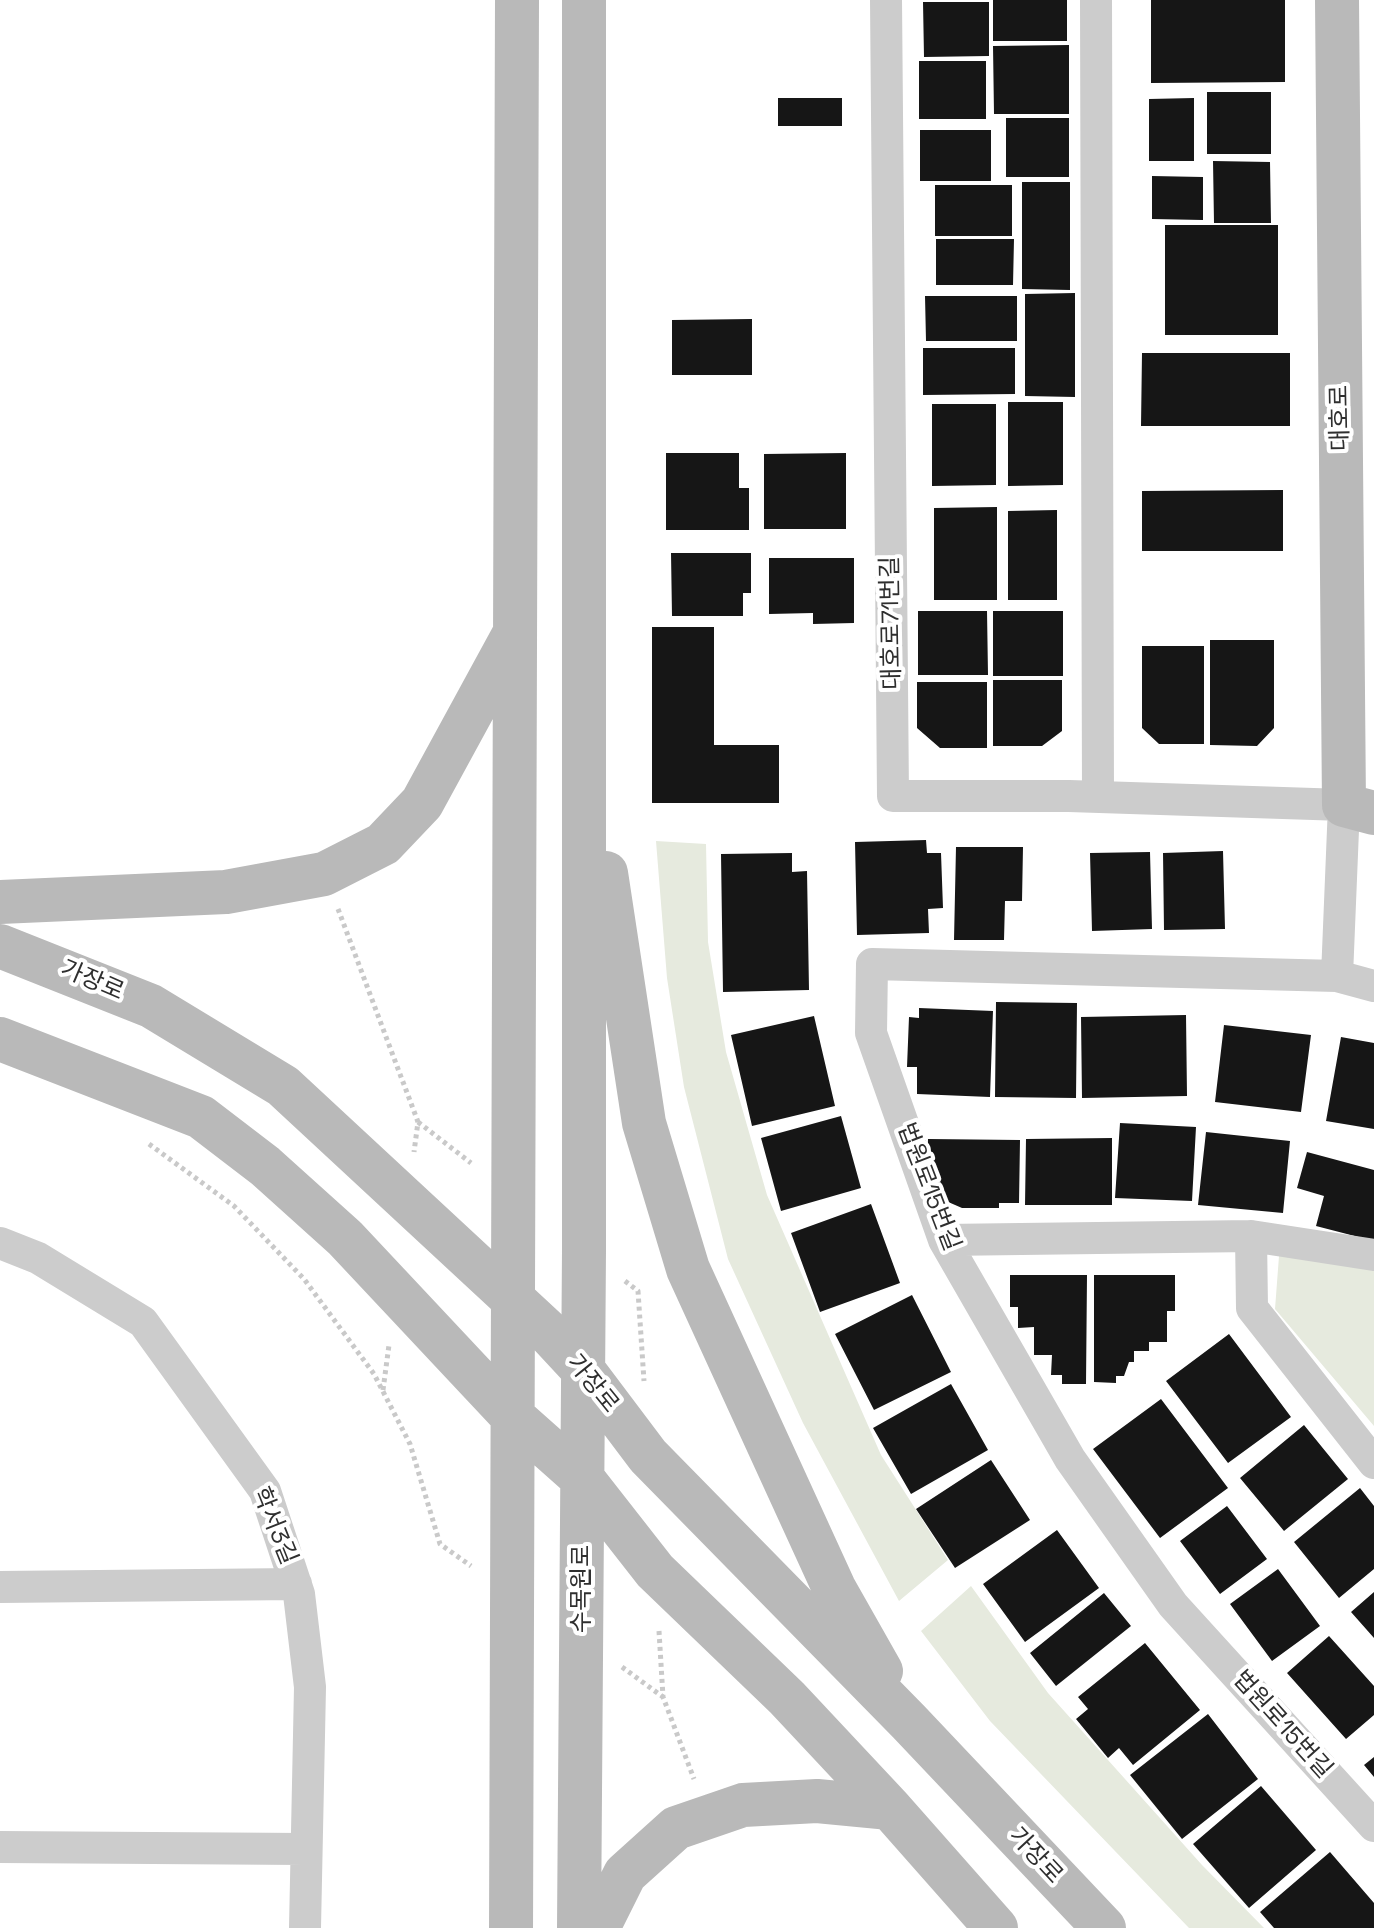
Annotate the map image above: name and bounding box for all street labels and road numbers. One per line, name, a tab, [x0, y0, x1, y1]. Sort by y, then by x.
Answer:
street label: 대호로	[1326, 385, 1356, 451]
street label: 대호로71번길	[876, 556, 908, 690]
street label: 가장로	[56, 955, 128, 1007]
street label: 법원로15번길	[890, 1119, 966, 1255]
street label: 가장로	[560, 1349, 624, 1419]
street label: 학서3길	[246, 1483, 302, 1569]
street label: 수목원로	[568, 1545, 596, 1633]
street label: 법원로15번길	[1226, 1665, 1338, 1785]
street label: 가장로	[1002, 1822, 1068, 1890]

